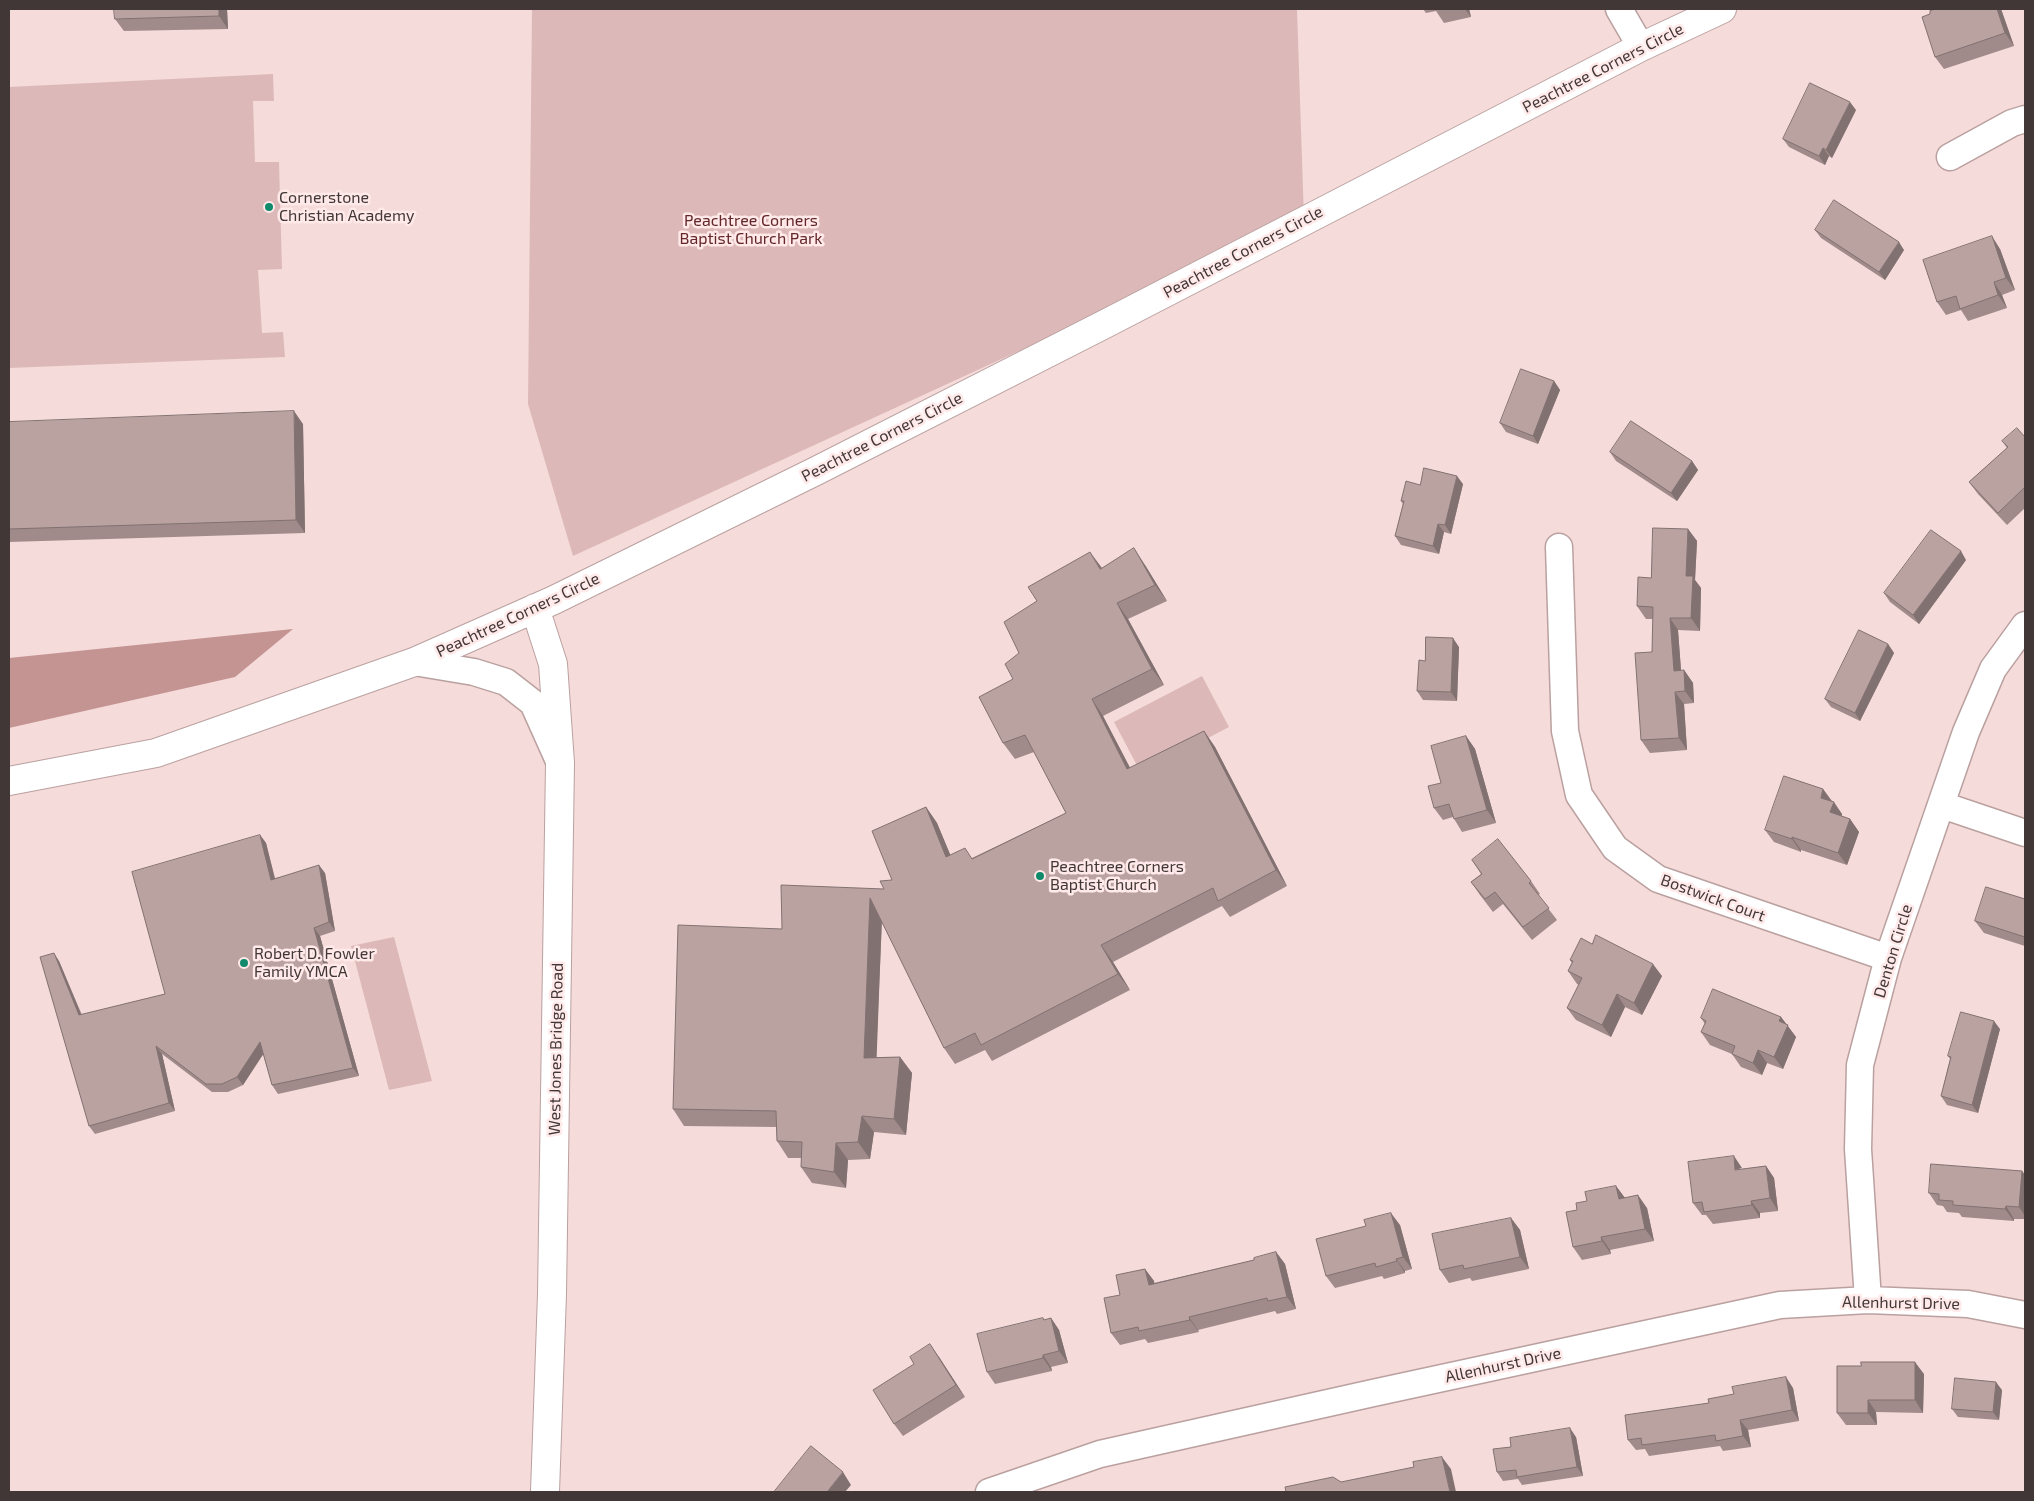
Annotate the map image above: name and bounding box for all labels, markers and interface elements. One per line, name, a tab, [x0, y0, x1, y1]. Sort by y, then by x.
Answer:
street label: Peachtree Corners Circle	[1519, 19, 1687, 117]
place label: Cornerstone Christian Academy	[279, 188, 414, 226]
marker: Cornerstone Christian Academy	[263, 201, 275, 213]
street label: Peachtree Corners Circle	[1160, 202, 1326, 302]
park label: Peachtree Corners Baptist Church Park	[680, 211, 822, 249]
street label: Peachtree Corners Circle	[798, 388, 966, 486]
street label: Peachtree Corners Circle	[433, 569, 603, 661]
place label: Peachtree Corners Baptist Church	[1050, 857, 1184, 895]
marker: Peachtree Corners Baptist Church	[1034, 870, 1046, 882]
street label: Bostwick Court	[1658, 870, 1768, 926]
street label: Denton Circle	[1870, 902, 1916, 1000]
place label: Robert D. Fowler Family YMCA	[254, 944, 375, 982]
marker: Robert D. Fowler Family YMCA	[238, 957, 250, 969]
street label: West Jones Bridge Road	[545, 962, 567, 1136]
street label: Allenhurst Drive	[1842, 1292, 1960, 1314]
street label: Allenhurst Drive	[1443, 1343, 1563, 1387]

